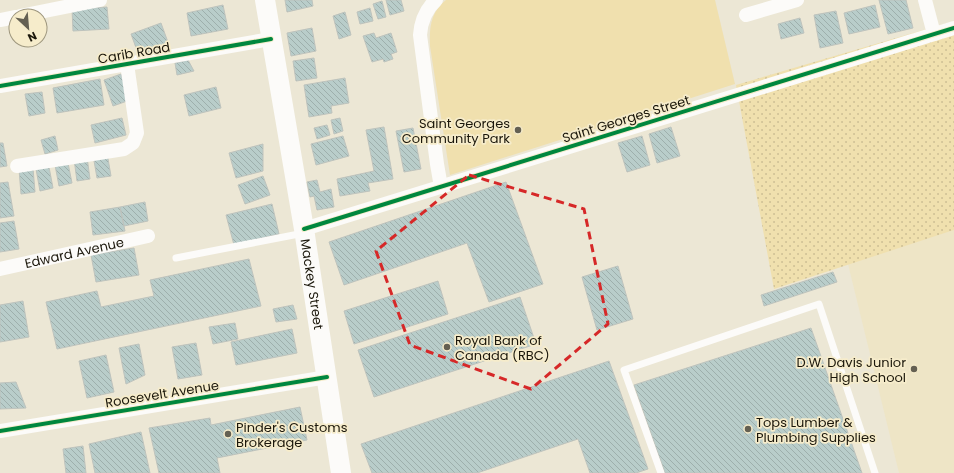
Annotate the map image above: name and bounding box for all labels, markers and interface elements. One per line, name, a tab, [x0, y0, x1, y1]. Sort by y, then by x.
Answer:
north arrow	[8, 8, 48, 48]
text: N	[25, 28, 40, 46]
street label: Carib Road	[96, 37, 172, 69]
street label: Saint Georges Street	[560, 90, 692, 147]
place label: Saint Georges Community Park	[402, 114, 510, 148]
marker: Saint Georges Community Park	[513, 125, 523, 135]
street label: Edward Avenue	[23, 232, 125, 273]
street label: Mackey Street	[296, 237, 329, 331]
place label: Royal Bank of Canada (RBC)	[455, 331, 550, 365]
marker: Royal Bank of Canada (RBC)	[442, 342, 452, 352]
place label: D.W. Davis Junior High School	[797, 353, 906, 387]
marker: D.W. Davis Junior High School	[909, 364, 919, 374]
street label: Roosevelt Avenue	[104, 376, 220, 412]
place label: Tops Lumber & Plumbing Supplies	[756, 413, 876, 447]
place label: Pinder's Customs Brokerage	[236, 418, 348, 452]
marker: Tops Lumber & Plumbing Supplies	[743, 424, 753, 434]
marker: Pinder's Customs Brokerage	[223, 429, 233, 439]

